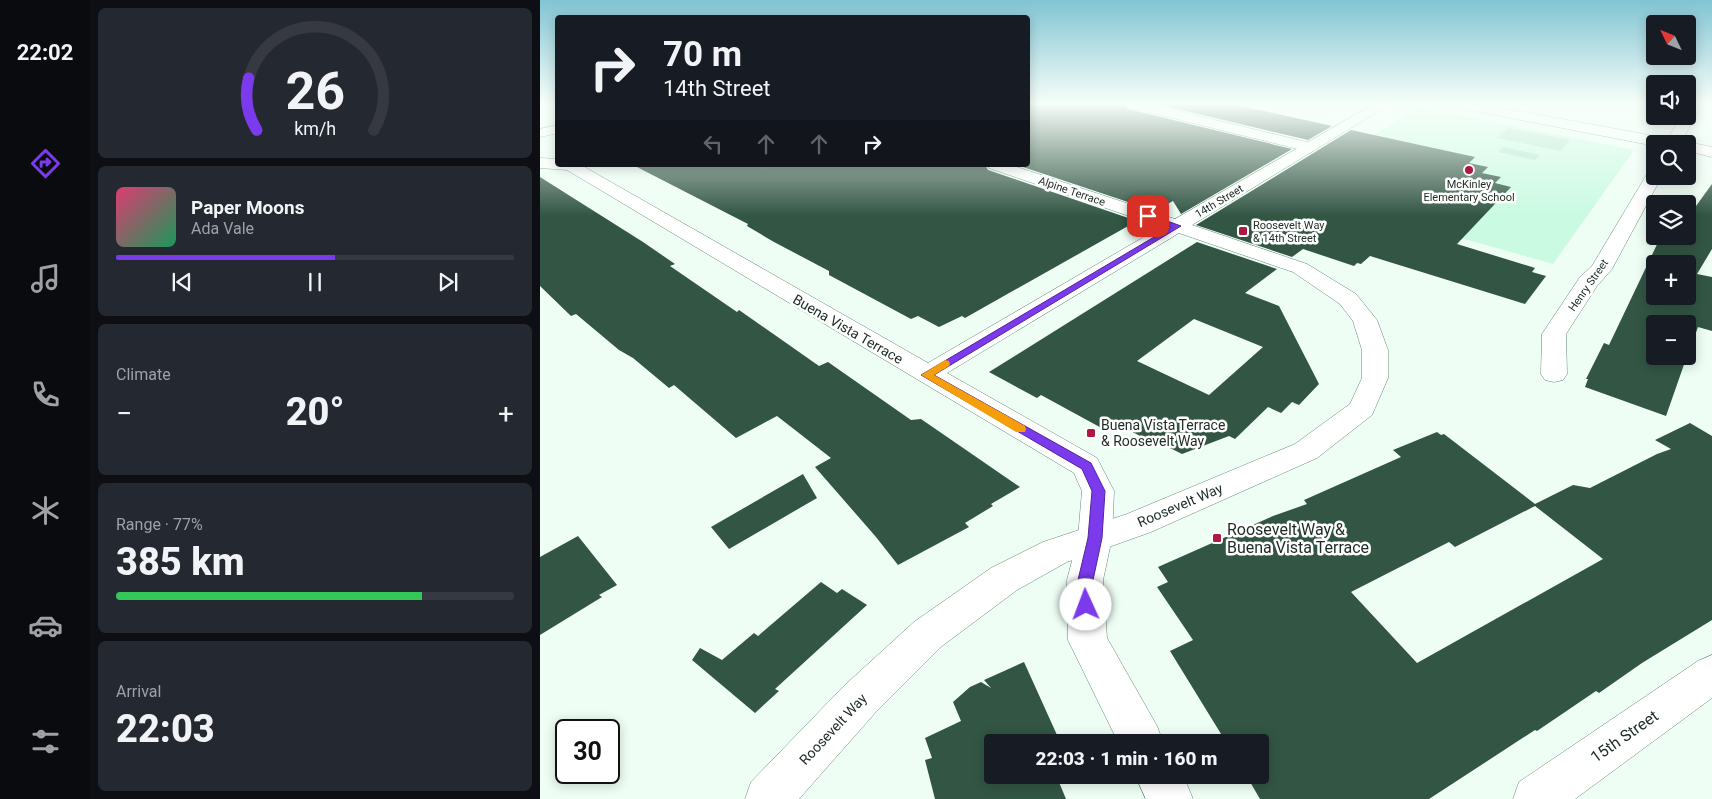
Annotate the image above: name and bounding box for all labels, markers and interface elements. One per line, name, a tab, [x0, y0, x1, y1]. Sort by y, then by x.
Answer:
north arrow	[1646, 15, 1696, 65]
map controls	[1646, 15, 1696, 365]
text: 70 m	[663, 34, 742, 75]
icon: right	[580, 35, 645, 100]
text: 22:02	[17, 40, 73, 65]
text: 26	[285, 61, 345, 122]
button: sound	[1646, 75, 1696, 125]
text: 14th Street	[663, 76, 771, 101]
text: km/h	[294, 118, 336, 139]
icon: left	[699, 130, 727, 158]
icon: ahead	[752, 130, 780, 158]
icon: ahead	[805, 130, 833, 158]
icon: right	[858, 130, 886, 158]
button: search	[1646, 135, 1696, 185]
icon: directions	[28, 146, 63, 181]
marker: McKinley Elementary School	[1463, 164, 1475, 176]
street label: Alpine Terrace	[1037, 174, 1107, 209]
place label: McKinley Elementary School	[1423, 178, 1515, 204]
street label: 14th Street	[1193, 182, 1246, 221]
pin	[1127, 195, 1169, 237]
button: layers	[1646, 195, 1696, 245]
text: Paper Moons	[191, 196, 304, 219]
icon: arrive	[1134, 202, 1162, 230]
text: Ada Vale	[191, 219, 254, 238]
place label: Roosevelt Way & 14th Street	[1253, 219, 1325, 245]
marker: Roosevelt Way & 14th Street	[1237, 225, 1249, 237]
button: +	[1646, 255, 1696, 305]
street label: Henry Street	[1566, 256, 1611, 314]
icon: music	[28, 261, 63, 296]
icon: previous	[168, 268, 196, 296]
icon: pause	[301, 268, 329, 296]
icon: next	[434, 268, 462, 296]
street label: Buena Vista Terrace	[790, 291, 906, 367]
button: −	[1646, 315, 1696, 365]
text: Climate	[116, 365, 171, 384]
icon: phone	[28, 377, 63, 412]
text: 20°	[286, 390, 344, 434]
text: −	[116, 397, 132, 430]
text: +	[498, 397, 514, 430]
place label: Buena Vista Terrace & Roosevelt Way	[1101, 417, 1225, 449]
marker: Buena Vista Terrace & Roosevelt Way	[1085, 427, 1097, 439]
street label: Roosevelt Way	[1135, 480, 1225, 530]
icon: climate	[28, 493, 63, 528]
text: Range · 77%	[116, 515, 203, 534]
place label: Roosevelt Way & Buena Vista Terrace	[1227, 520, 1369, 557]
marker: Roosevelt Way & Buena Vista Terrace	[1211, 532, 1223, 544]
text: 385 km	[116, 540, 245, 584]
position arrow	[1059, 578, 1111, 630]
icon: car	[28, 608, 63, 643]
text: Arrival	[116, 682, 161, 701]
street label: Roosevelt Way	[796, 690, 870, 768]
street label: 15th Street	[1587, 706, 1662, 767]
text: 22:03	[116, 707, 215, 751]
speed limit sign: 30	[555, 719, 620, 784]
icon: filters	[28, 724, 63, 759]
text: 22:03 · 1 min · 160 m	[1035, 747, 1218, 770]

